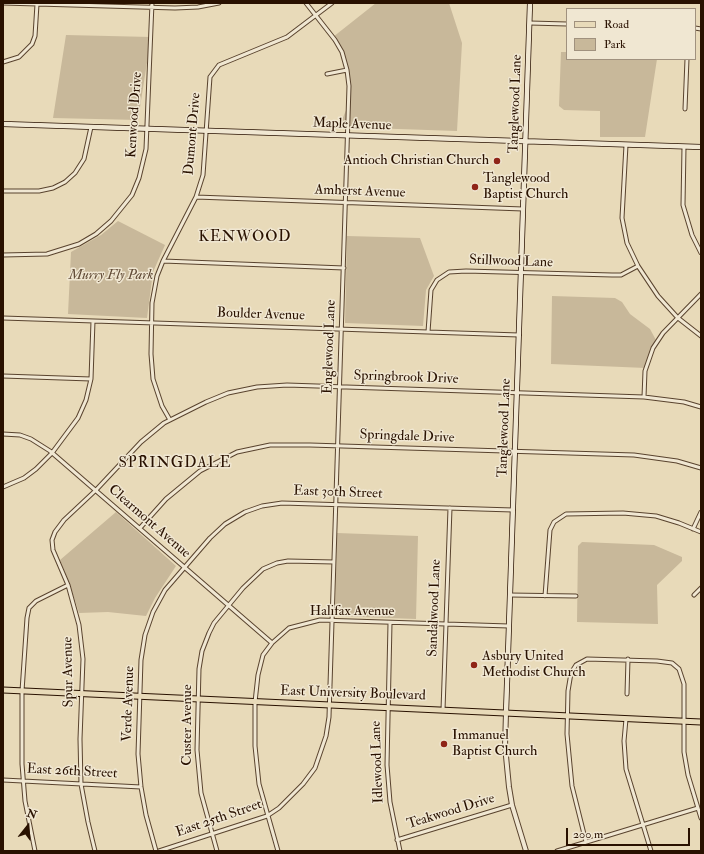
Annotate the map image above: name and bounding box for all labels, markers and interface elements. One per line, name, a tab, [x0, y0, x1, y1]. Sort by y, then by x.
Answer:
legend	[566, 8, 696, 60]
text: Road	[604, 17, 629, 32]
text: Park	[604, 37, 626, 52]
street label: Tanglewood Lane	[506, 54, 526, 154]
street label: Kenwood Drive	[124, 71, 146, 159]
street label: Dumont Drive	[181, 92, 205, 176]
street label: Maple Avenue	[312, 115, 392, 135]
place label: Antioch Christian Church	[344, 153, 489, 169]
marker: Antioch Christian Church	[492, 156, 502, 166]
place label: Tanglewood Baptist Church	[483, 171, 568, 204]
street label: Amherst Avenue	[314, 182, 406, 202]
marker: Tanglewood Baptist Church	[470, 182, 480, 192]
district label: KENWOOD	[198, 229, 292, 247]
street label: Stillwood Lane	[469, 252, 553, 272]
park label: Murry Fly Park	[69, 268, 153, 284]
street label: Englewood Lane	[320, 300, 340, 394]
street label: Boulder Avenue	[217, 305, 305, 325]
street label: Springbrook Drive	[353, 368, 459, 388]
street label: Tanglewood Lane	[495, 378, 515, 478]
street label: Springdale Drive	[359, 427, 455, 447]
district label: SPRINGDALE	[119, 455, 231, 473]
street label: Clearmont Avenue	[105, 482, 193, 562]
street label: East 30th Street	[293, 483, 383, 503]
street label: Sandalwood Lane	[425, 559, 445, 657]
street label: Halifax Avenue	[310, 604, 394, 620]
street label: Spur Avenue	[60, 636, 78, 708]
place label: Asbury United Methodist Church	[482, 649, 586, 682]
marker: Asbury United Methodist Church	[469, 660, 479, 670]
street label: Verde Avenue	[119, 666, 139, 742]
street label: East University Boulevard	[280, 683, 426, 705]
street label: Custer Avenue	[180, 684, 196, 766]
street label: Idlewood Lane	[368, 720, 388, 804]
place label: Immanuel Baptist Church	[452, 728, 537, 760]
marker: Immanuel Baptist Church	[439, 739, 449, 749]
street label: East 26th Street	[26, 761, 118, 783]
street label: Teakwood Drive	[405, 791, 497, 833]
street label: East 25th Street	[174, 796, 264, 842]
north arrow	[8, 806, 48, 846]
text: N	[25, 806, 38, 822]
scale bar	[568, 820, 692, 846]
text: 200 m	[573, 827, 603, 842]

